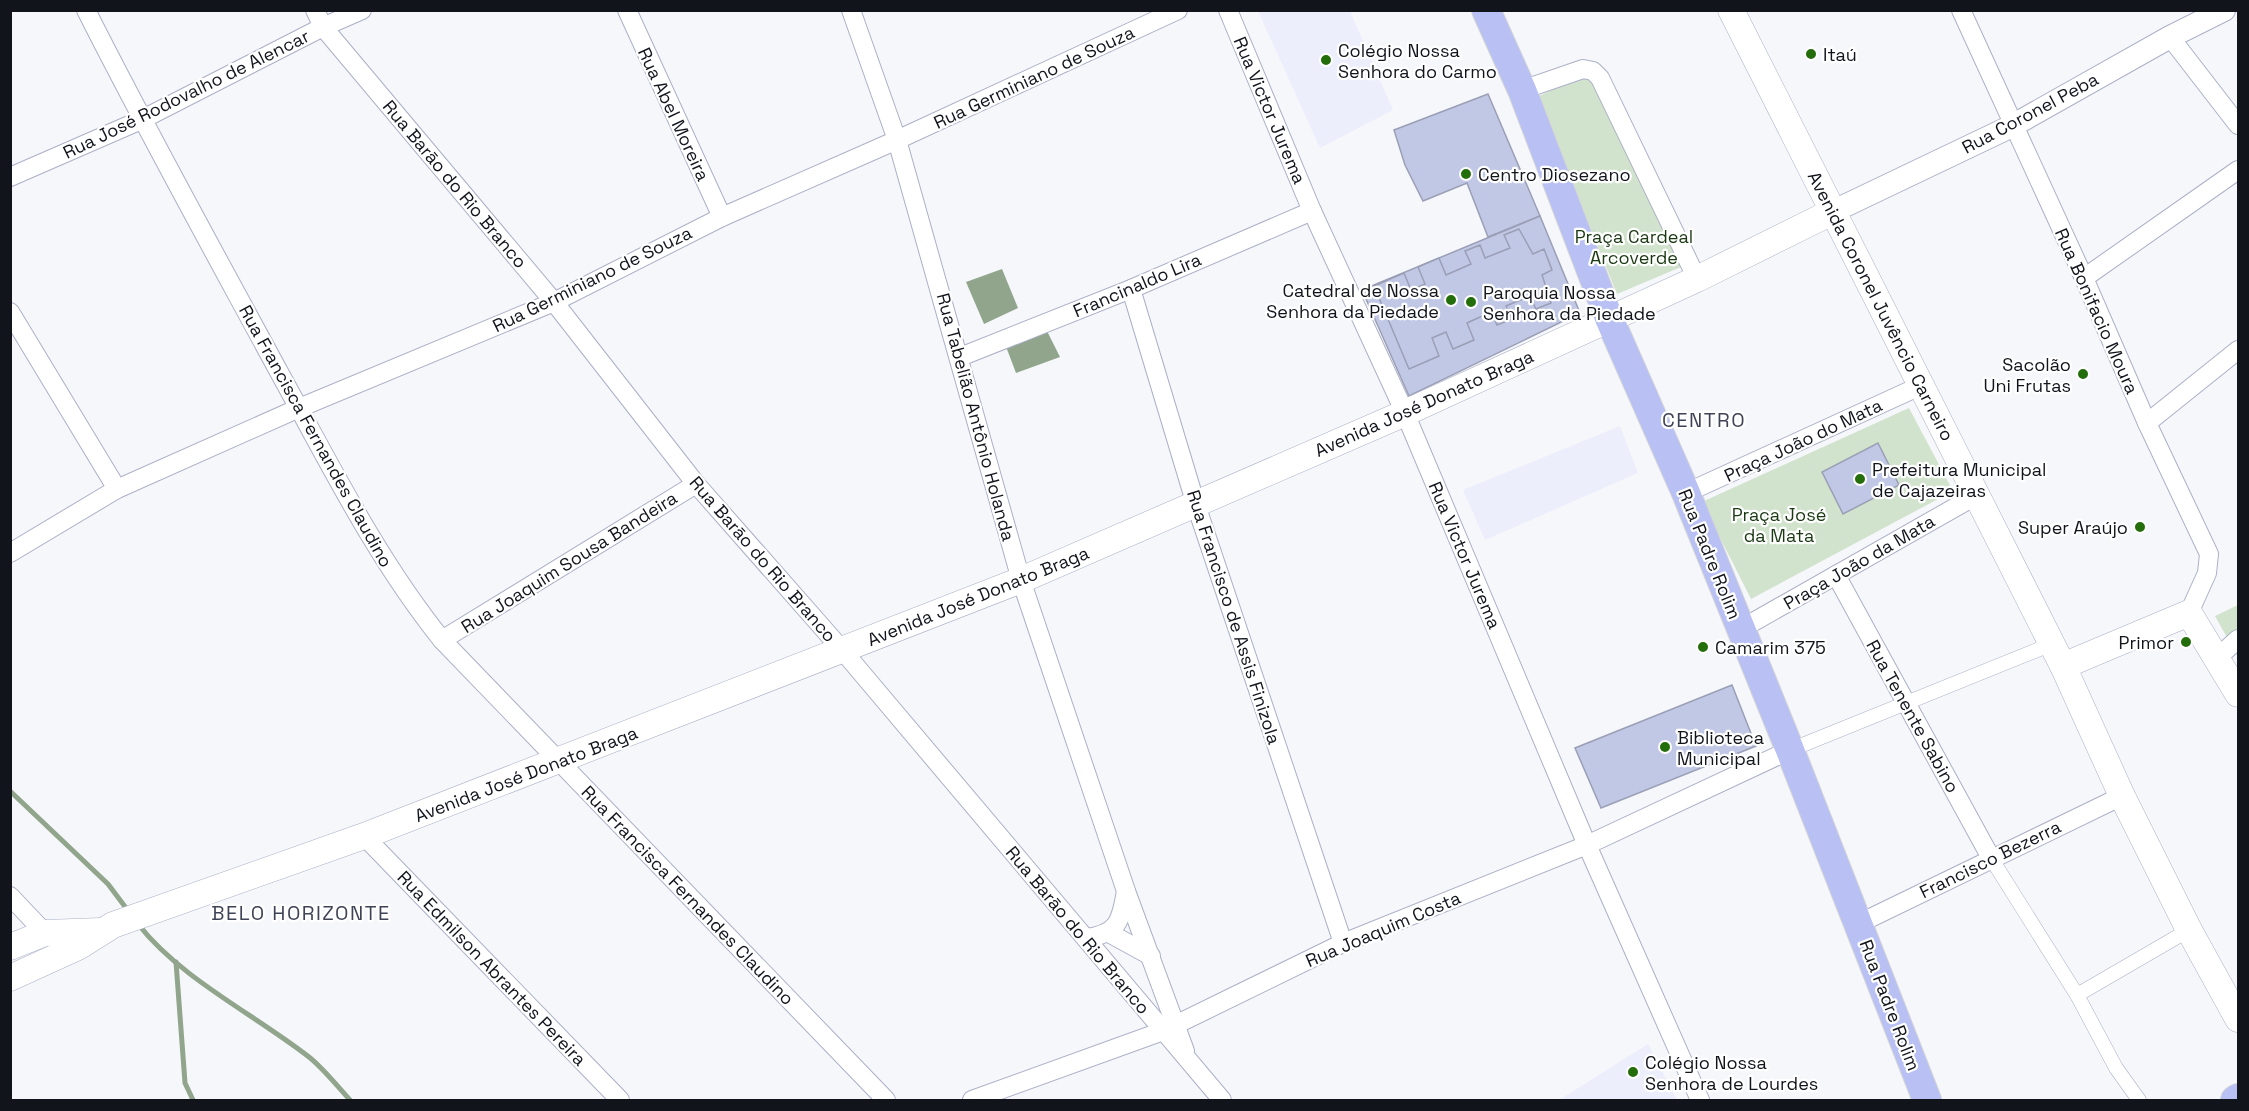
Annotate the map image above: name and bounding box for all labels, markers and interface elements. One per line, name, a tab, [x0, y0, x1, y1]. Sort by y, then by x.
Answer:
street label: Rua Germiniano de Souza	[930, 20, 1138, 134]
street label: Rua José Rodovalho de Alencar	[59, 24, 313, 164]
street label: Rua Victor Jurema	[1229, 33, 1311, 187]
place label: Colégio Nossa Senhora do Carmo	[1338, 39, 1497, 83]
place label: Itaú	[1823, 43, 1857, 66]
street label: Rua Abel Moreira	[633, 44, 715, 184]
marker: Itaú	[1804, 47, 1818, 61]
marker: Colégio Nossa Senhora do Carmo	[1319, 53, 1333, 67]
street label: Rua Coronel Peba	[1958, 67, 2102, 159]
street label: Rua Barāo do Rio Branco	[378, 95, 532, 273]
place label: Centro Diosezano	[1478, 163, 1631, 186]
marker: Centro Diosezano	[1459, 167, 1473, 181]
street label: Avenida Coronel Juvêncio Carneiro	[1803, 167, 1959, 445]
street label: Rua Germiniano de Souza	[489, 221, 695, 337]
street label: Rua Bonifacio Moura	[2050, 224, 2144, 398]
park label: Praça Cardeal Arcoverde	[1575, 225, 1693, 269]
street label: Francinaldo Lira	[1069, 248, 1205, 322]
place label: Catedral de Nossa Senhora da Piedade	[1266, 279, 1439, 323]
place label: Paroquia Nossa Senhora da Piedade	[1483, 281, 1656, 325]
street label: Rua Tabelião Antônio Holanda	[932, 290, 1020, 544]
marker: Catedral de Nossa Senhora da Piedade	[1444, 293, 1458, 307]
marker: Paroquia Nossa Senhora da Piedade	[1464, 295, 1478, 309]
street label: Rua Francisca Fernandes Claudino	[234, 301, 398, 571]
street label: Avenida José Donato Braga	[1311, 344, 1537, 462]
place label: Sacolão Uni Frutas	[1983, 353, 2071, 397]
marker: Sacolão Uni Frutas	[2076, 367, 2090, 381]
street label: Praça João do Mata	[1720, 393, 1886, 487]
district label: CENTRO	[1662, 407, 1746, 433]
place label: Prefeitura Municipal de Cajazeiras	[1872, 458, 2047, 502]
street label: Rua Barāo do Rio Branco	[685, 471, 841, 647]
marker: Prefeitura Municipal de Cajazeiras	[1853, 472, 1867, 486]
street label: Rua Victor Jurema	[1424, 478, 1506, 632]
street label: Rua Joaquim Sousa Bandeira	[457, 486, 681, 638]
street label: Rua Padre Rolim	[1673, 486, 1747, 622]
street label: Rua Francisco de Assis Finizola	[1182, 487, 1286, 747]
park label: Praça José da Mata	[1732, 503, 1826, 547]
street label: Praça João da Mata	[1779, 509, 1939, 615]
place label: Super Araújo	[2018, 516, 2128, 539]
marker: Super Araújo	[2133, 520, 2147, 534]
street label: Avenida José Donato Braga	[864, 541, 1092, 651]
place label: Primor	[2119, 631, 2174, 654]
street label: Rua Tenente Sabino	[1861, 635, 1965, 797]
marker: Primor	[2179, 635, 2193, 649]
place label: Camarim 375	[1715, 636, 1826, 659]
marker: Camarim 375	[1696, 640, 1710, 654]
street label: Avenida José Donato Braga	[411, 721, 641, 827]
place label: Biblioteca Municipal	[1677, 726, 1764, 770]
marker: Biblioteca Municipal	[1658, 740, 1672, 754]
street label: Rua Francisca Fernandes Claudino	[577, 780, 799, 1010]
street label: Francisco Bezerra	[1916, 815, 2064, 903]
street label: Rua Barāo do Rio Branco	[1001, 841, 1155, 1019]
street label: Rua Edmilson Abrantes Pereira	[393, 866, 591, 1070]
street label: Rua Joaquim Costa	[1302, 886, 1464, 972]
district label: BELO HORIZONTE	[211, 900, 391, 926]
street label: Rua Padre Rolim	[1855, 936, 1925, 1074]
place label: Colégio Nossa Senhora de Lourdes	[1645, 1051, 1818, 1095]
marker: Colégio Nossa Senhora de Lourdes	[1626, 1065, 1640, 1079]

